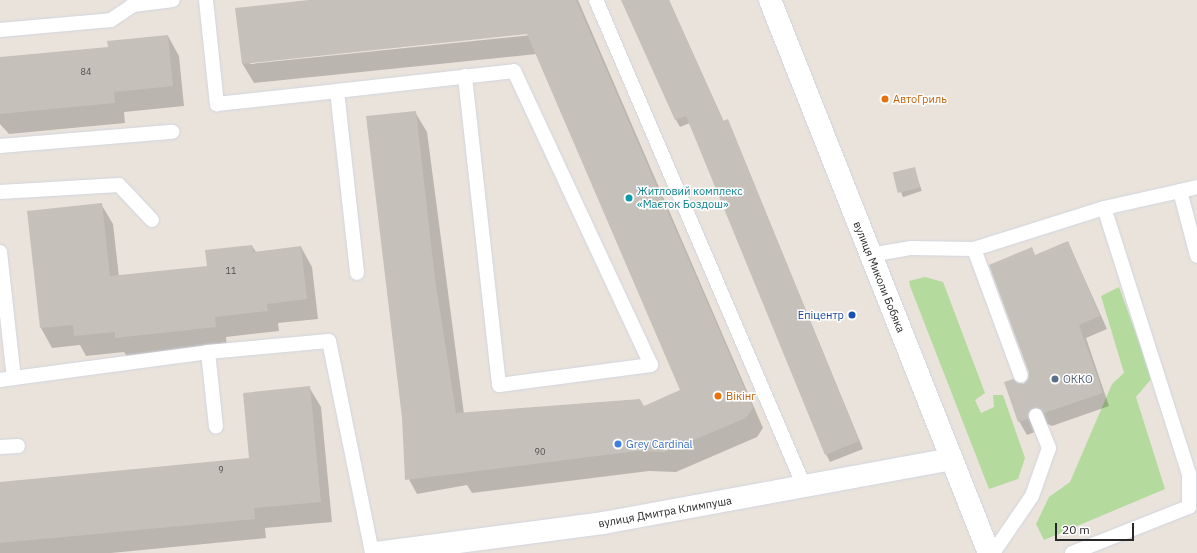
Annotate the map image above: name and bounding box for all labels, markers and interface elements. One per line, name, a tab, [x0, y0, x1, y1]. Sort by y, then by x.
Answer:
house number: 84	[81, 67, 91, 77]
place label: АвтоГриль	[893, 92, 947, 106]
marker: АвтоГриль	[880, 94, 890, 104]
place label: Житловий комплекс «Маєток Боздош»	[637, 185, 743, 211]
marker: Житловий комплекс «Маєток Боздош»	[624, 193, 634, 203]
street label: вулиця Миколи Бобяка	[851, 219, 907, 335]
house number: 11	[226, 266, 236, 276]
place label: Епіцентр	[798, 308, 844, 322]
marker: Епіцентр	[847, 310, 857, 320]
place label: ОККО	[1063, 372, 1093, 386]
marker: ОККО	[1050, 374, 1060, 384]
place label: Вікінг	[726, 389, 756, 403]
marker: Вікінг	[713, 391, 723, 401]
place label: Grey Cardinal	[626, 437, 693, 451]
marker: Grey Cardinal	[613, 439, 623, 449]
house number: 90	[535, 447, 545, 457]
house number: 9	[218, 465, 224, 475]
street label: вулиця Дмитра Климпуша	[597, 494, 733, 530]
scale bar	[1057, 515, 1136, 541]
text: 20 m	[1062, 522, 1090, 537]

